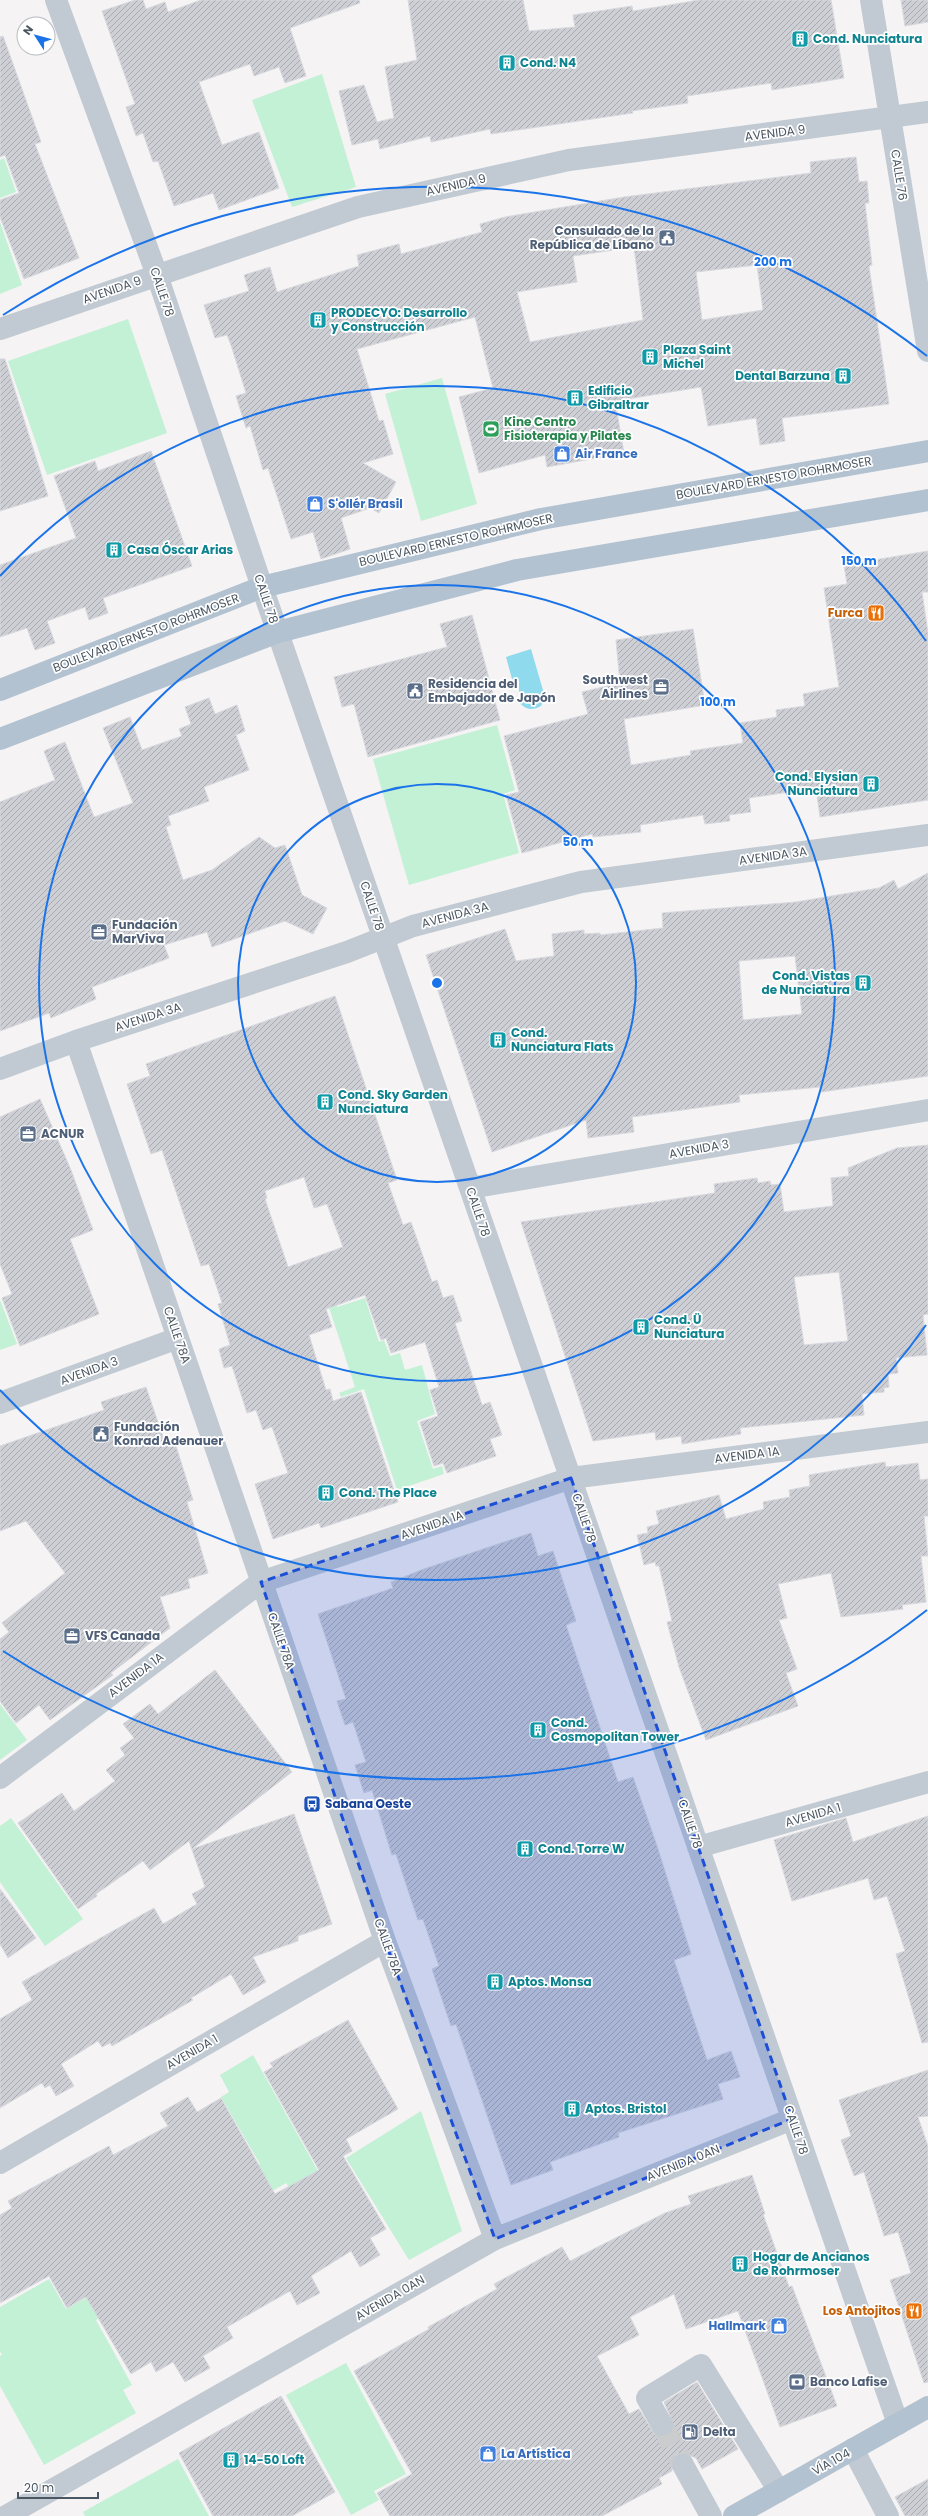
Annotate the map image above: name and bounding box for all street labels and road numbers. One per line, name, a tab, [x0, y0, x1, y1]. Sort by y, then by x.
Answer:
street label: AVENIDA 9	[744, 120, 806, 145]
street label: CALLE 76	[887, 148, 912, 202]
street label: AVENIDA 9	[424, 169, 488, 200]
street label: CALLE 78	[146, 265, 179, 319]
street label: AVENIDA 9	[80, 272, 143, 308]
street label: BOULEVARD ERNESTO ROHRMOSER	[675, 452, 873, 503]
street label: BOULEVARD ERNESTO ROHRMOSER	[357, 509, 554, 570]
street label: CALLE 78	[250, 572, 283, 626]
street label: BOULEVARD ERNESTO ROHRMOSER	[50, 589, 241, 676]
street label: AVENIDA 3A	[738, 842, 808, 869]
street label: CALLE 78	[356, 879, 389, 933]
street label: AVENIDA 3A	[419, 897, 490, 932]
street label: AVENIDA 3A	[113, 998, 183, 1035]
street label: AVENIDA 3	[668, 1135, 730, 1162]
street label: CALLE 78	[462, 1185, 495, 1239]
street label: CALLE 78A	[160, 1304, 195, 1366]
street label: AVENIDA 3	[57, 1352, 120, 1389]
street label: AVENIDA 1A	[713, 1442, 780, 1467]
street label: CALLE 78	[568, 1491, 601, 1545]
street label: AVENIDA 1A	[398, 1506, 466, 1543]
street label: CALLE 78A	[264, 1610, 299, 1672]
street label: AVENIDA 1A	[104, 1648, 167, 1701]
street label: CALLE 78	[674, 1797, 707, 1851]
street label: AVENIDA 1	[783, 1798, 843, 1831]
street label: CALLE 78A	[370, 1916, 407, 1978]
street label: AVENIDA 1	[163, 2030, 221, 2073]
street label: CALLE 78	[780, 2103, 813, 2157]
street label: AVENIDA 0AN	[644, 2140, 722, 2185]
street label: AVENIDA 0AN	[352, 2271, 428, 2324]
street label: VÍA 104	[809, 2444, 853, 2479]

